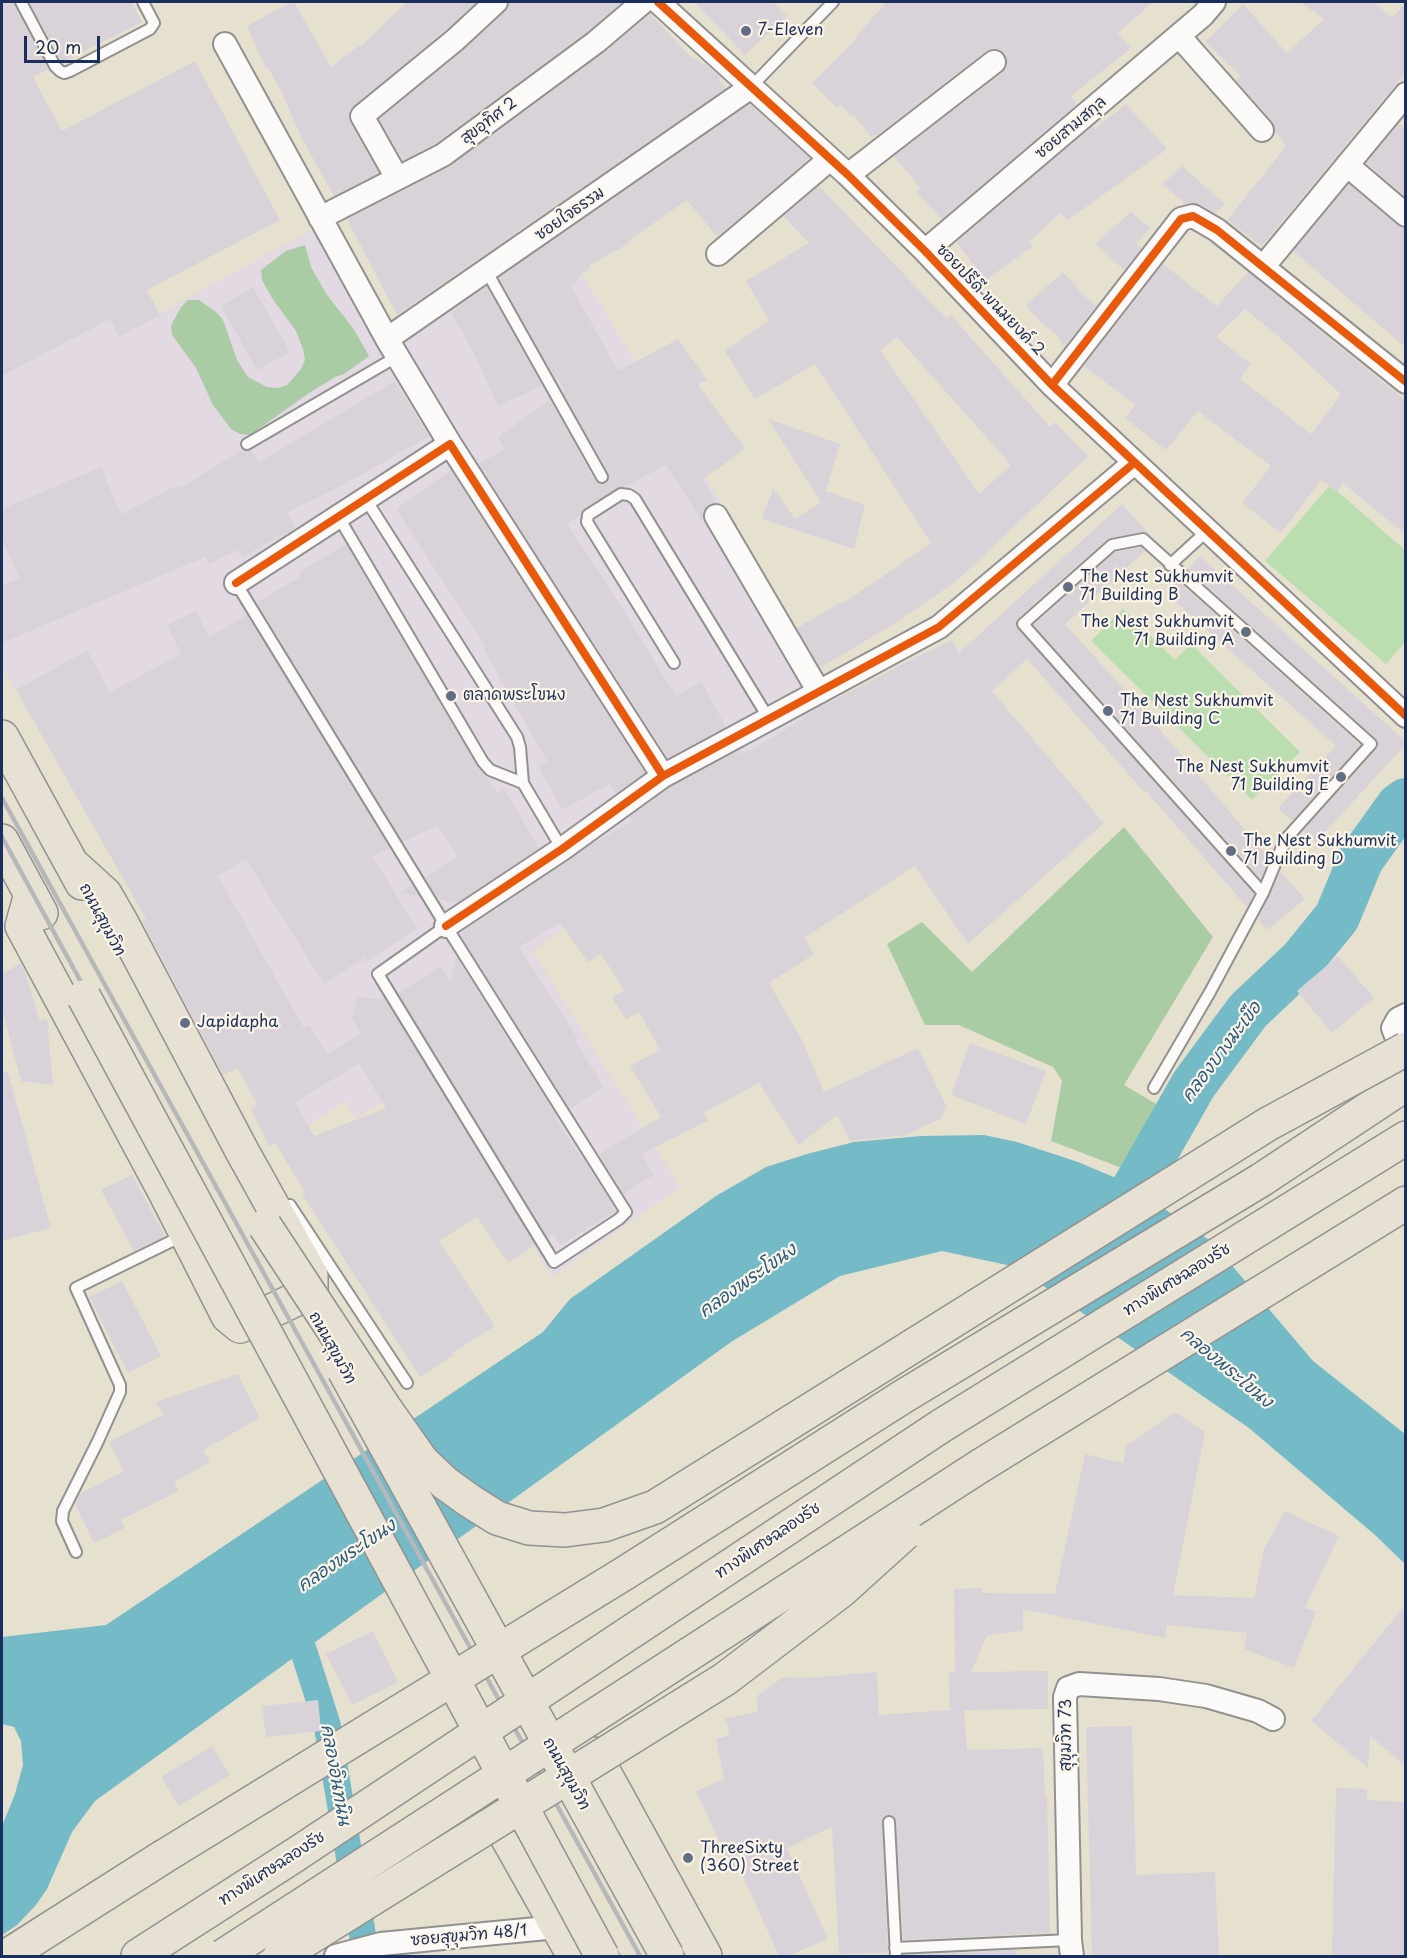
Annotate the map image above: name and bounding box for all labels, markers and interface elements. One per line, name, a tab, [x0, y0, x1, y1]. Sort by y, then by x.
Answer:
place label: 7-Eleven	[758, 21, 823, 41]
scale bar	[27, 24, 104, 62]
marker: 7-Eleven	[739, 24, 753, 38]
text: 20 m	[35, 33, 81, 60]
street label: ซอยสามสกุล	[1032, 93, 1110, 163]
street label: สุขอุทิศ 2	[457, 94, 521, 148]
street label: ซอยใจธรรม	[532, 183, 608, 245]
street label: ซอยปรีดี พนมยงค์ 2	[932, 240, 1048, 360]
place label: The Nest Sukhumvit 71 Building B	[1080, 568, 1234, 606]
marker: The Nest Sukhumvit 71 Building B	[1061, 580, 1075, 594]
place label: The Nest Sukhumvit 71 Building A	[1080, 613, 1234, 651]
marker: The Nest Sukhumvit 71 Building A	[1239, 625, 1253, 639]
place label: ตลาดพระโขนง	[463, 686, 565, 706]
marker: ตลาดพระโขนง	[444, 689, 458, 703]
place label: The Nest Sukhumvit 71 Building C	[1120, 692, 1274, 730]
marker: The Nest Sukhumvit 71 Building C	[1101, 704, 1115, 718]
place label: The Nest Sukhumvit 71 Building E	[1175, 758, 1329, 796]
marker: The Nest Sukhumvit 71 Building E	[1334, 770, 1348, 784]
place label: The Nest Sukhumvit 71 Building D	[1243, 832, 1397, 870]
marker: The Nest Sukhumvit 71 Building D	[1224, 844, 1238, 858]
street label: ถนนสุขุมวิท	[75, 880, 129, 960]
water label: คลองบางมะเขือ	[1177, 998, 1267, 1106]
place label: Japidapha	[197, 1013, 278, 1033]
marker: Japidapha	[178, 1016, 192, 1030]
street label: ทางพิเศษฉลองรัช	[1120, 1239, 1234, 1321]
water label: คลองพระโขนง	[695, 1240, 801, 1322]
street label: ถนนสุขุมวิท	[304, 1308, 360, 1388]
water label: คลองพระโขนง	[1175, 1323, 1277, 1413]
street label: ทางพิเศษฉลองรัช	[712, 1499, 824, 1583]
water label: คลองพระโขนง	[294, 1515, 400, 1597]
street label: สุขุมวิท 73	[1057, 1699, 1077, 1771]
water label: คลองอินทนิน	[315, 1723, 355, 1827]
street label: ถนนสุขุมวิท	[538, 1734, 594, 1814]
street label: ทางพิเศษฉลองรัช	[215, 1828, 329, 1910]
place label: ThreeSixty (360) Street	[700, 1839, 799, 1877]
marker: ThreeSixty (360) Street	[681, 1851, 695, 1865]
street label: ซอยสุขุมวิท 48/1	[410, 1921, 528, 1951]

